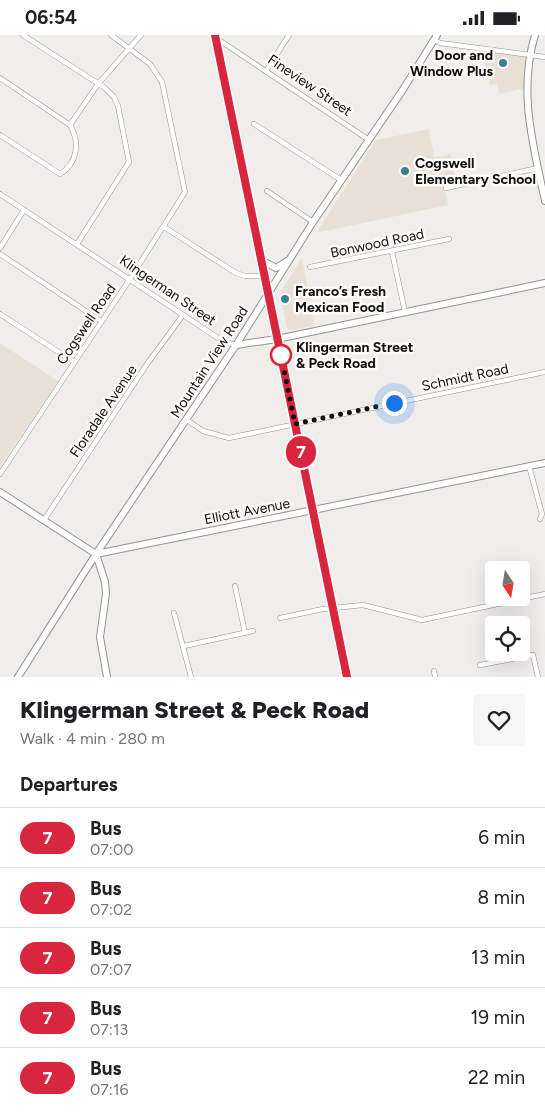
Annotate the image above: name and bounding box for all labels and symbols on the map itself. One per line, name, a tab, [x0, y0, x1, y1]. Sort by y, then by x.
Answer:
place label: Door and Window Plus	[410, 47, 493, 80]
street label: Fineview Street	[264, 51, 355, 120]
marker: Door and Window Plus	[497, 57, 509, 69]
place label: Cogswell Elementary School	[415, 155, 536, 188]
marker: Cogswell Elementary School	[399, 165, 411, 177]
street label: Bonwood Road	[329, 225, 425, 262]
street label: Klingerman Street	[116, 252, 219, 329]
street label: Cogswell Road	[53, 281, 120, 368]
place label: Franco’s Fresh Mexican Food	[295, 283, 386, 316]
marker: Franco’s Fresh Mexican Food	[279, 293, 291, 305]
street label: Mountain View Road	[167, 303, 252, 421]
place label: Klingerman Street & Peck Road	[296, 339, 414, 372]
marker: Klingerman Street & Peck Road	[270, 344, 292, 366]
street label: Schmidt Road	[420, 360, 510, 395]
street label: Floradale Avenue	[66, 362, 141, 461]
your location	[382, 391, 407, 416]
line badge: 7	[285, 436, 317, 468]
street label: Elliott Avenue	[203, 495, 292, 528]
north arrow	[485, 561, 530, 606]

